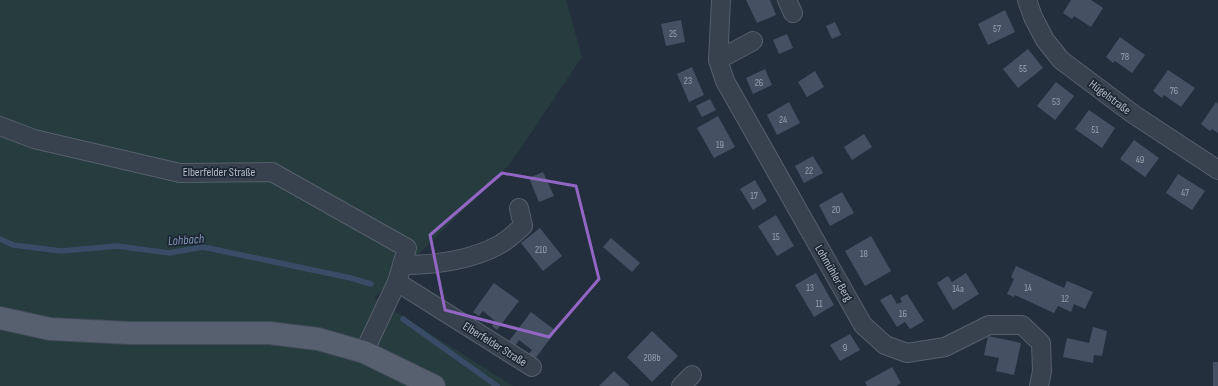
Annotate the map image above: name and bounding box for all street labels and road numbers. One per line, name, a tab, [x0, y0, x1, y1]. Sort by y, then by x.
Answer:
street label: Hügelstraße	[1086, 77, 1134, 118]
street label: Elberfelder Straße	[183, 165, 255, 180]
street label: Lohmühler Berg	[811, 242, 856, 304]
street label: Elberfelder Straße	[460, 319, 530, 370]

